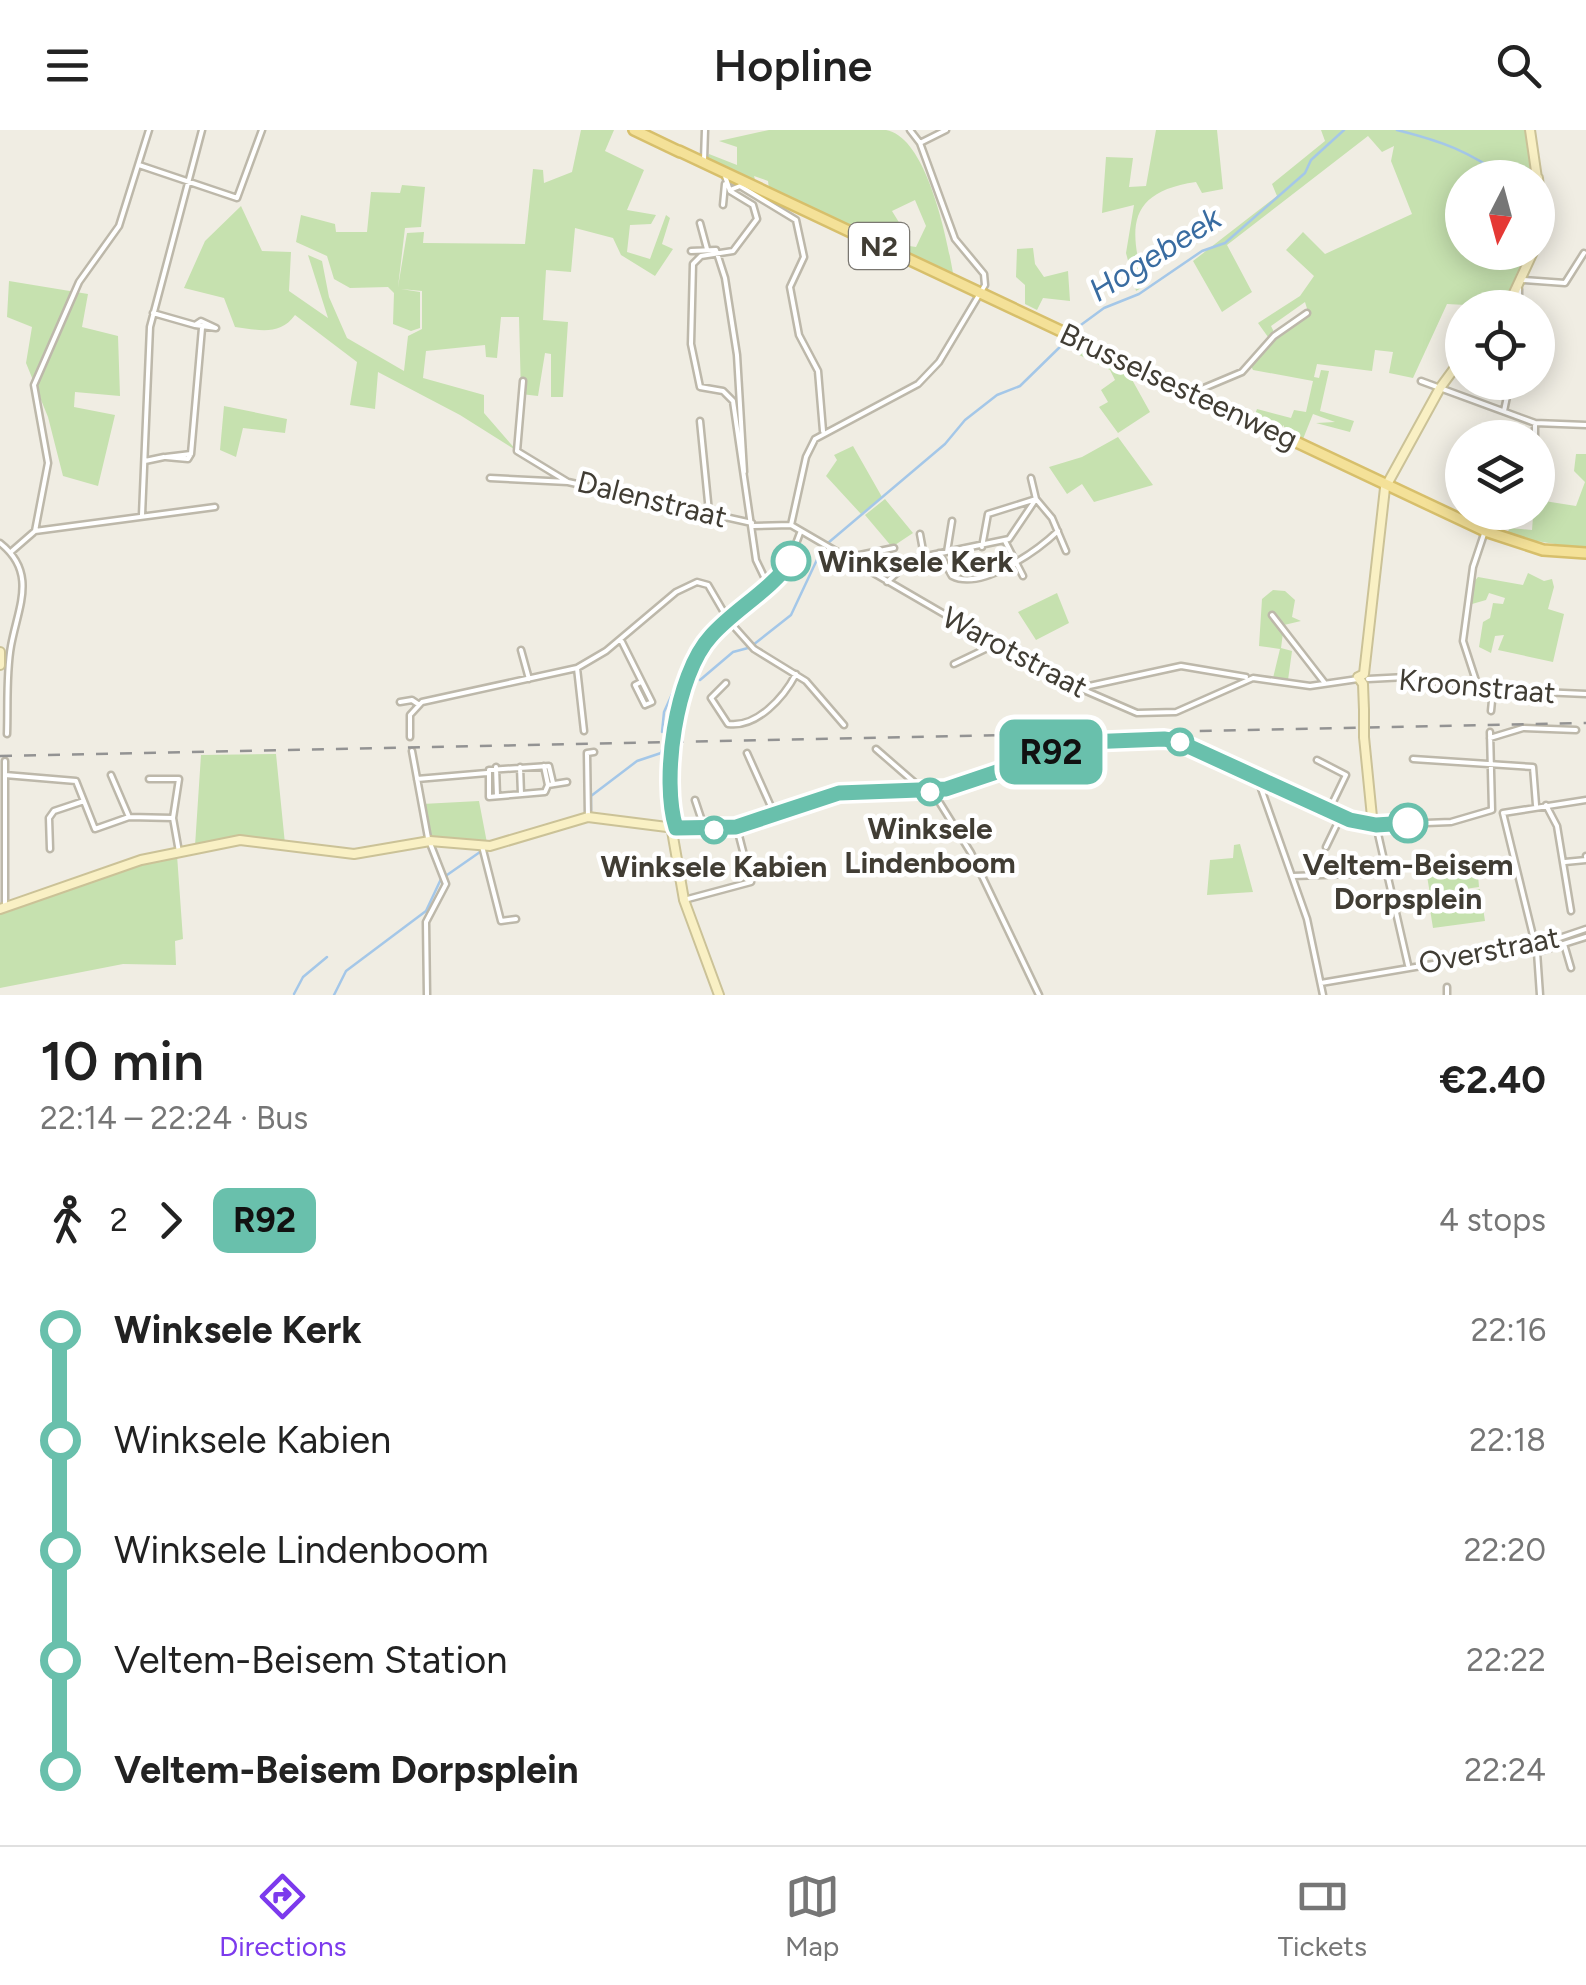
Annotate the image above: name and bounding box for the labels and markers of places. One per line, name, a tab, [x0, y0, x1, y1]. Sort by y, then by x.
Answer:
marker: Winksele Kerk	[772, 542, 810, 580]
place label: Winksele Kerk	[818, 543, 1014, 580]
unlabelled marker	[1167, 729, 1193, 755]
marker: Winksele Lindenboom	[917, 779, 943, 805]
marker: Veltem-Beisem Dorpsplein	[1389, 804, 1427, 842]
place label: Winksele Lindenboom	[844, 810, 1016, 881]
marker: Winksele Kabien	[701, 817, 727, 843]
place label: Veltem-Beisem Dorpsplein	[1303, 846, 1513, 917]
place label: Winksele Kabien	[601, 848, 827, 885]

